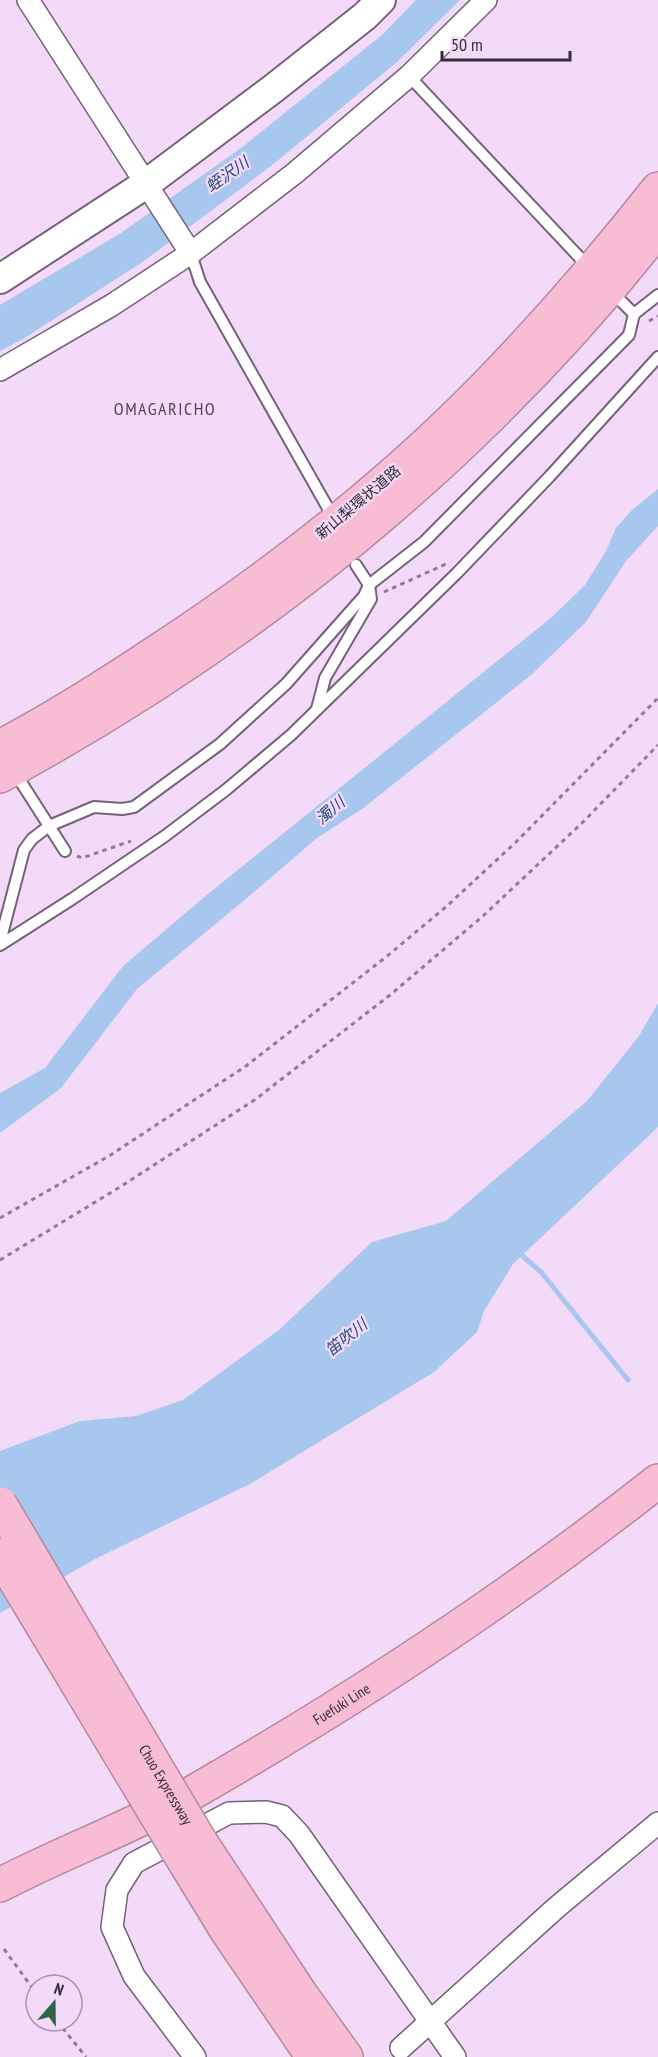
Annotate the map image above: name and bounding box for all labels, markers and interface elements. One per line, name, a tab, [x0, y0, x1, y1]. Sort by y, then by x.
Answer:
scale bar	[442, 24, 570, 62]
text: 50 m	[451, 33, 483, 56]
water label: 蛭沢川	[202, 151, 254, 196]
district label: OMAGARICHO	[114, 397, 216, 420]
street label: 新山梨環状道路	[312, 461, 404, 543]
water label: 濁川	[311, 791, 350, 828]
water label: 笛吹川	[321, 1313, 372, 1360]
street label: Fuefuki Line	[309, 1678, 373, 1728]
street label: Chuo Expressway	[135, 1741, 198, 1828]
north arrow	[24, 1973, 84, 2033]
text: N	[52, 1978, 67, 2000]

